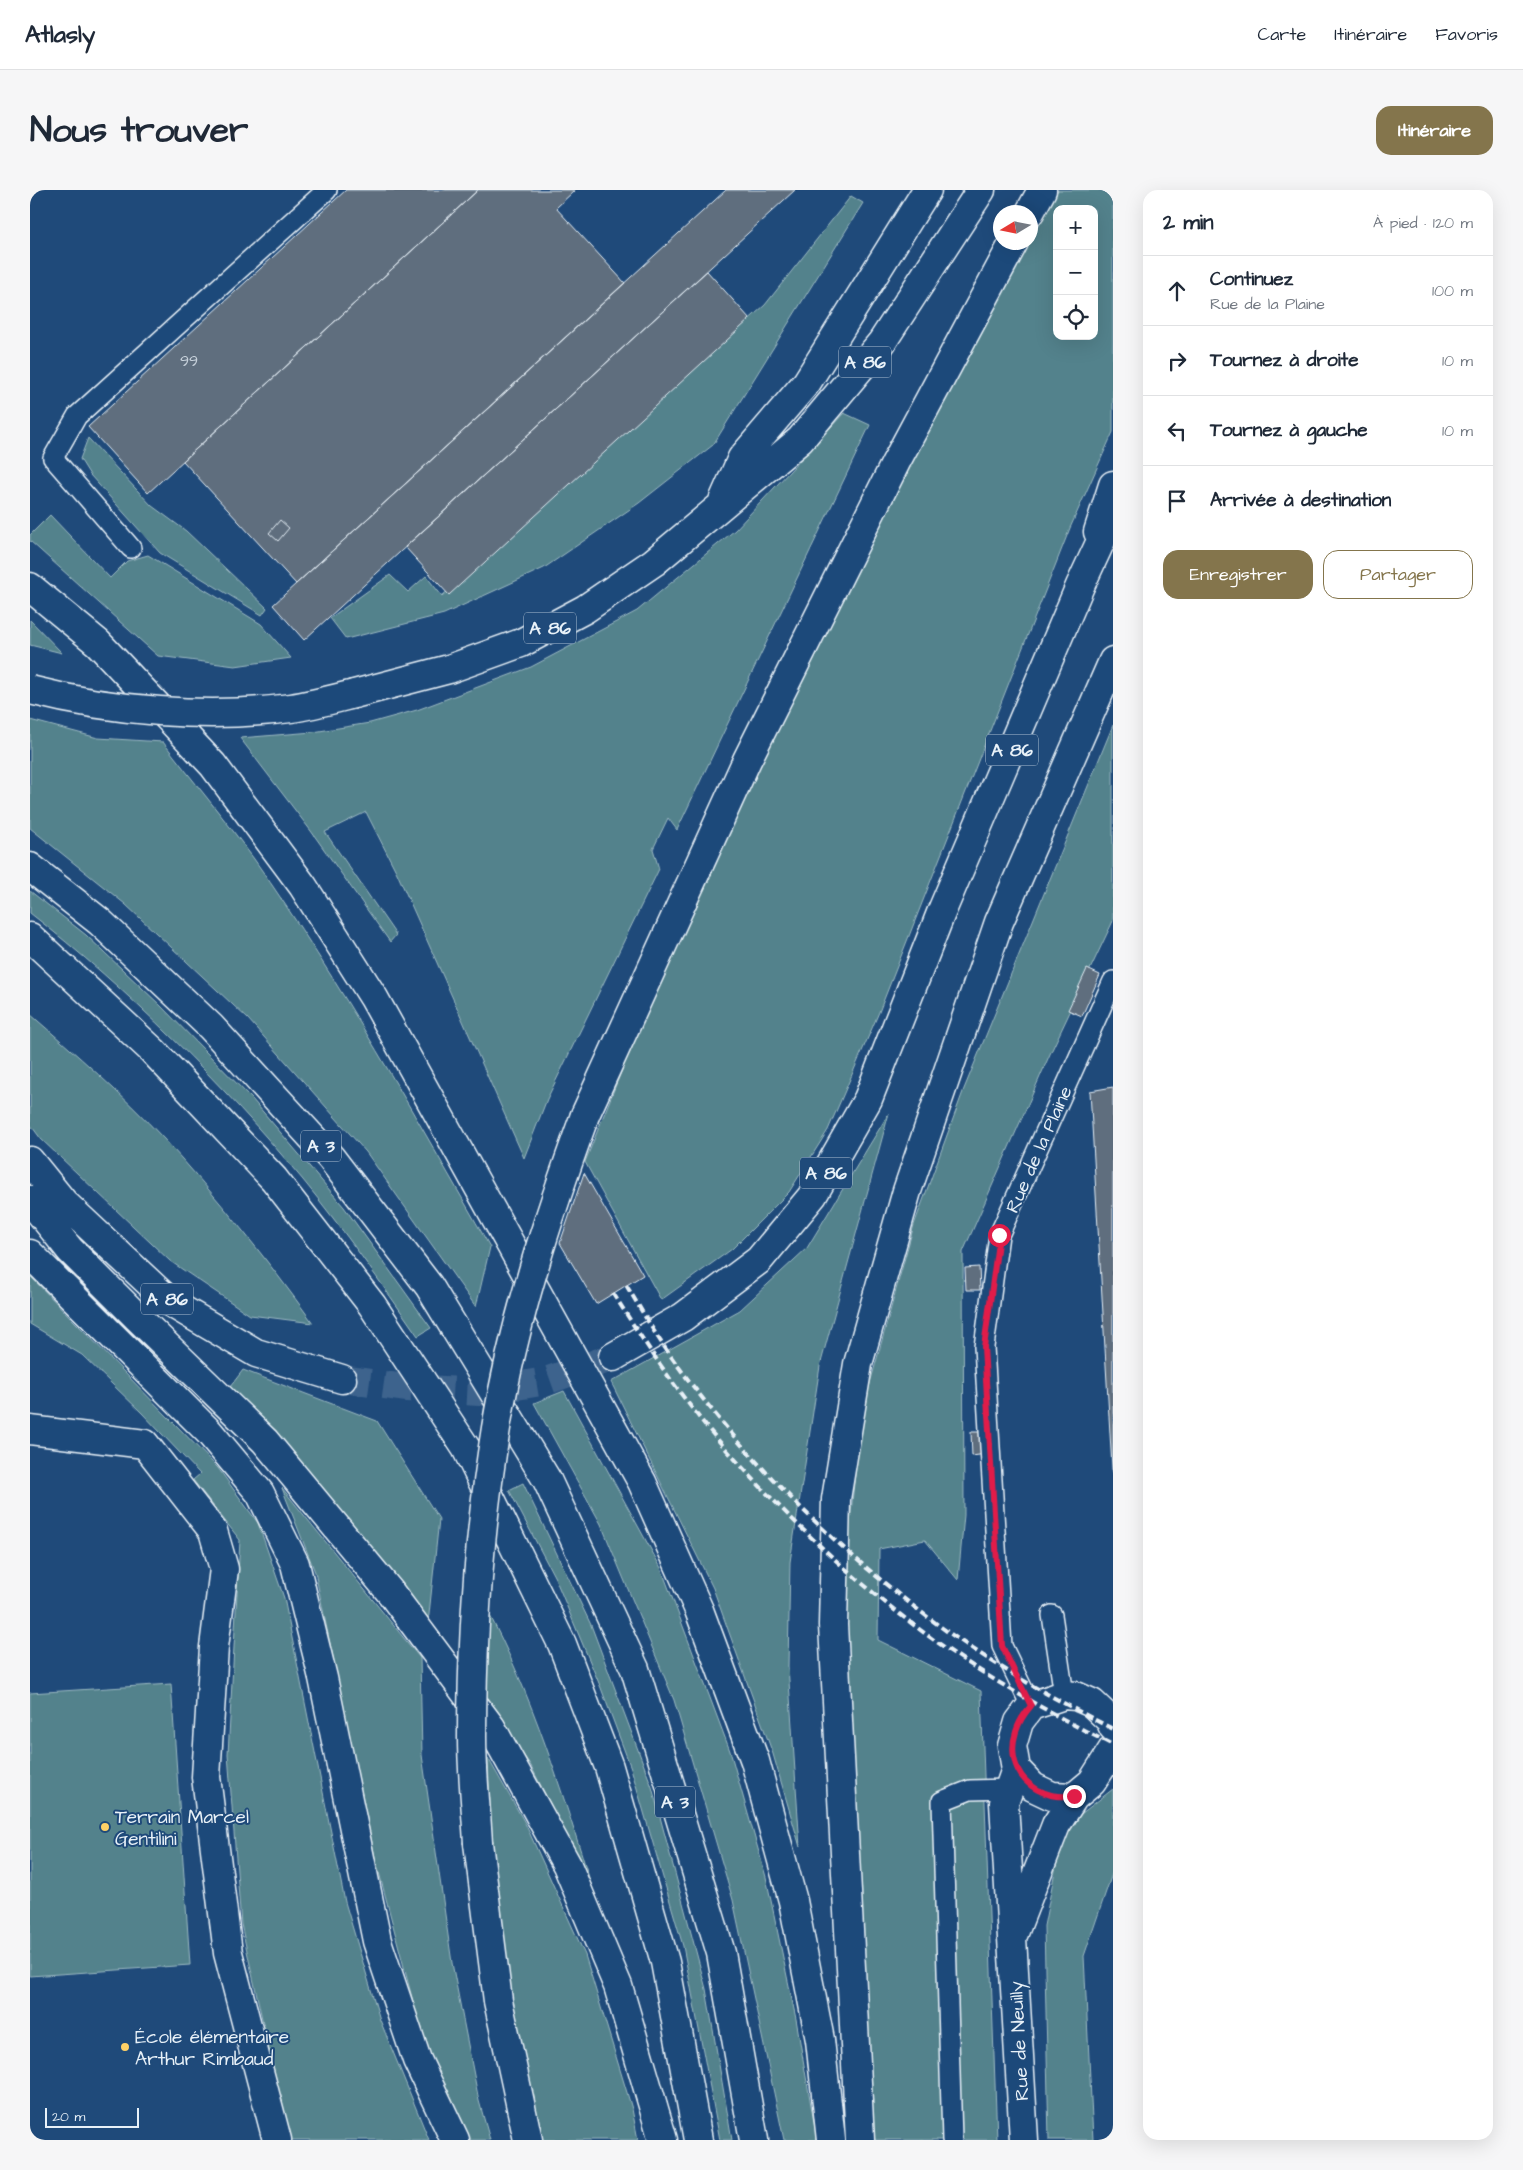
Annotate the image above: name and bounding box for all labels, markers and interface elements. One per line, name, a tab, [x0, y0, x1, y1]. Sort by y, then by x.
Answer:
text: Atlasly	[25, 18, 95, 52]
text: Carte	[1257, 22, 1306, 47]
text: Itinéraire	[1334, 22, 1407, 47]
text: Favoris	[1435, 22, 1498, 47]
text: Nous trouver	[30, 106, 248, 155]
button: Itinéraire	[1376, 106, 1493, 155]
north arrow	[993, 205, 1038, 250]
map controls	[1053, 205, 1098, 340]
button: +	[1053, 205, 1098, 250]
text: 2 min	[1163, 208, 1213, 237]
text: À pied · 120 m	[1373, 212, 1473, 234]
button: −	[1053, 250, 1098, 295]
text: Continuez	[1210, 266, 1293, 293]
icon: ahead	[1163, 277, 1191, 305]
text: 100 m	[1432, 280, 1473, 302]
text: Rue de la Plaine	[1210, 293, 1325, 315]
button: locate	[1053, 295, 1098, 340]
road number: A 86	[839, 346, 891, 378]
icon: right	[1163, 347, 1191, 375]
text: Tournez à droite	[1210, 347, 1358, 374]
house number: 99	[180, 350, 198, 372]
text: 10 m	[1442, 350, 1473, 372]
icon: left	[1163, 417, 1191, 445]
text: Tournez à gauche	[1210, 417, 1368, 444]
text: 10 m	[1442, 420, 1473, 442]
icon: arrive	[1163, 487, 1191, 515]
text: Arrivée à destination	[1210, 487, 1391, 514]
button: Enregistrer	[1163, 550, 1313, 599]
button: Partager	[1323, 550, 1473, 599]
road number: A 86	[524, 612, 576, 643]
road number: A 86	[986, 734, 1038, 766]
street label: Rue de la Plaine	[999, 1082, 1079, 1217]
road number: A 3	[301, 1130, 341, 1161]
road number: A 86	[800, 1158, 852, 1188]
route start	[988, 1224, 1011, 1247]
road number: A 86	[141, 1284, 193, 1314]
route end	[1063, 1785, 1086, 1808]
road number: A 3	[655, 1786, 695, 1818]
place label: Terrain Marcel Gentilini	[115, 1804, 249, 1853]
marker: Terrain Marcel Gentilini	[99, 1821, 111, 1833]
street label: Rue de Neuilly	[1003, 1980, 1037, 2101]
place label: École élémentaire Arthur Rimbaud	[135, 2024, 289, 2073]
marker: École élémentaire Arthur Rimbaud	[119, 2041, 131, 2053]
scale bar	[45, 2105, 139, 2128]
text: 20 m	[52, 2107, 85, 2127]

